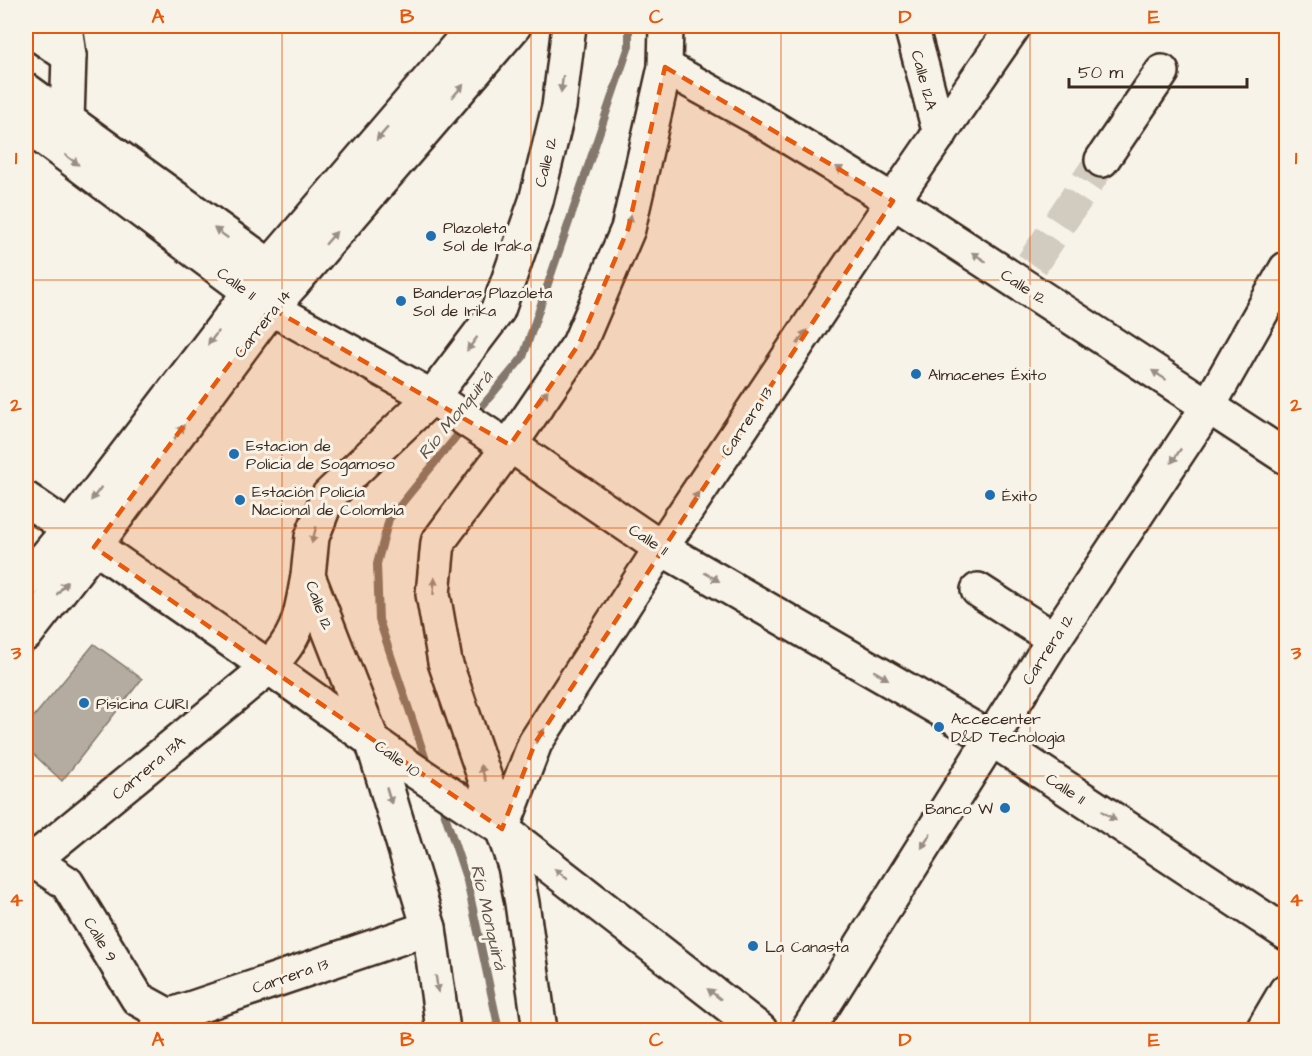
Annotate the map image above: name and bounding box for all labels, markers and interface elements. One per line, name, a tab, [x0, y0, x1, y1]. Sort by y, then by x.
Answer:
text: A	[152, 3, 165, 31]
text: B	[400, 3, 415, 31]
text: C	[649, 3, 664, 31]
text: D	[899, 3, 912, 31]
text: E	[1148, 3, 1160, 31]
street label: Calle 12A	[906, 48, 943, 113]
scale bar	[1069, 51, 1248, 89]
text: 50 m	[1078, 60, 1123, 85]
one-way arrow	[557, 74, 566, 93]
one-way arrow	[451, 84, 464, 99]
one-way arrow	[376, 126, 389, 142]
street label: Calle 12	[529, 135, 563, 190]
text: 1	[15, 144, 18, 172]
text: 1	[1295, 144, 1298, 172]
one-way arrow	[65, 154, 80, 166]
one-way arrow	[835, 165, 851, 176]
one-way arrow	[625, 214, 634, 232]
place label: Plazoleta Sol de Iraka	[443, 217, 532, 257]
one-way arrow	[214, 227, 229, 239]
marker: Plazoleta Sol de Iraka	[424, 229, 438, 243]
one-way arrow	[324, 231, 338, 246]
one-way arrow	[971, 251, 987, 263]
street label: Calle 11	[212, 262, 261, 306]
street label: Calle 12	[996, 264, 1051, 310]
place label: Banderas Plazoleta Sol de Irika	[413, 282, 552, 322]
street label: Carrera 14	[229, 284, 297, 363]
marker: Banderas Plazoleta Sol de Irika	[394, 294, 408, 308]
one-way arrow	[796, 329, 807, 345]
one-way arrow	[207, 330, 219, 346]
one-way arrow	[466, 337, 478, 352]
place label: Almacenes Éxito	[928, 364, 1046, 386]
water label: Río Monquirá	[412, 365, 499, 465]
marker: Almacenes Éxito	[909, 367, 923, 381]
one-way arrow	[1151, 370, 1168, 381]
street label: Carrera 13	[716, 383, 778, 461]
one-way arrow	[537, 389, 548, 405]
text: 2	[9, 391, 22, 419]
text: 2	[1289, 391, 1302, 419]
one-way arrow	[173, 425, 185, 441]
place label: Estacion de Policia de Sogamoso	[246, 435, 395, 476]
marker: Estacion de Policia de Sogamoso	[227, 447, 241, 461]
one-way arrow	[1171, 448, 1182, 464]
place label: Estación Policía Nacional de Colombia	[252, 481, 404, 521]
place label: Éxito	[1002, 485, 1037, 507]
one-way arrow	[90, 486, 102, 501]
marker: Éxito	[983, 488, 997, 502]
one-way arrow	[688, 492, 700, 508]
marker: Estación Policía Nacional de Colombia	[233, 493, 247, 507]
street label: Calle 11	[624, 519, 673, 561]
one-way arrow	[309, 526, 318, 544]
one-way arrow	[704, 572, 720, 583]
one-way arrow	[430, 576, 439, 595]
street label: Calle 12	[300, 578, 338, 633]
one-way arrow	[55, 580, 68, 596]
street label: Carrera 12	[1017, 610, 1079, 689]
text: 3	[10, 639, 22, 667]
text: 3	[1290, 639, 1302, 667]
one-way arrow	[873, 670, 890, 680]
place label: Pisicina CURI	[96, 693, 188, 715]
marker: Pisicina CURI	[77, 696, 91, 710]
place label: Accecenter D&D Tecnologia	[951, 708, 1065, 749]
marker: Accecenter D&D Tecnologia	[932, 720, 946, 734]
one-way arrow	[534, 728, 545, 744]
street label: Carrera 13A	[107, 731, 190, 805]
street label: Calle 10	[370, 735, 425, 783]
one-way arrow	[478, 764, 488, 782]
street label: Calle 11	[1041, 768, 1090, 810]
one-way arrow	[385, 787, 394, 805]
place label: Banco W	[925, 798, 993, 820]
marker: Banco W	[998, 801, 1012, 815]
one-way arrow	[1101, 811, 1117, 822]
one-way arrow	[920, 833, 931, 849]
water label: Río Monquirá	[464, 862, 513, 973]
one-way arrow	[553, 869, 568, 881]
text: 4	[9, 886, 23, 914]
text: 4	[1289, 886, 1303, 914]
street label: Calle 9	[78, 913, 122, 966]
place label: La Canasta	[765, 936, 849, 958]
marker: La Canasta	[746, 939, 760, 953]
street label: Carrera 13	[249, 953, 331, 999]
one-way arrow	[432, 975, 441, 994]
one-way arrow	[707, 989, 722, 1001]
text: A	[152, 1026, 165, 1054]
text: B	[400, 1026, 415, 1054]
text: C	[649, 1026, 664, 1054]
text: D	[899, 1026, 912, 1054]
text: E	[1148, 1026, 1160, 1054]

